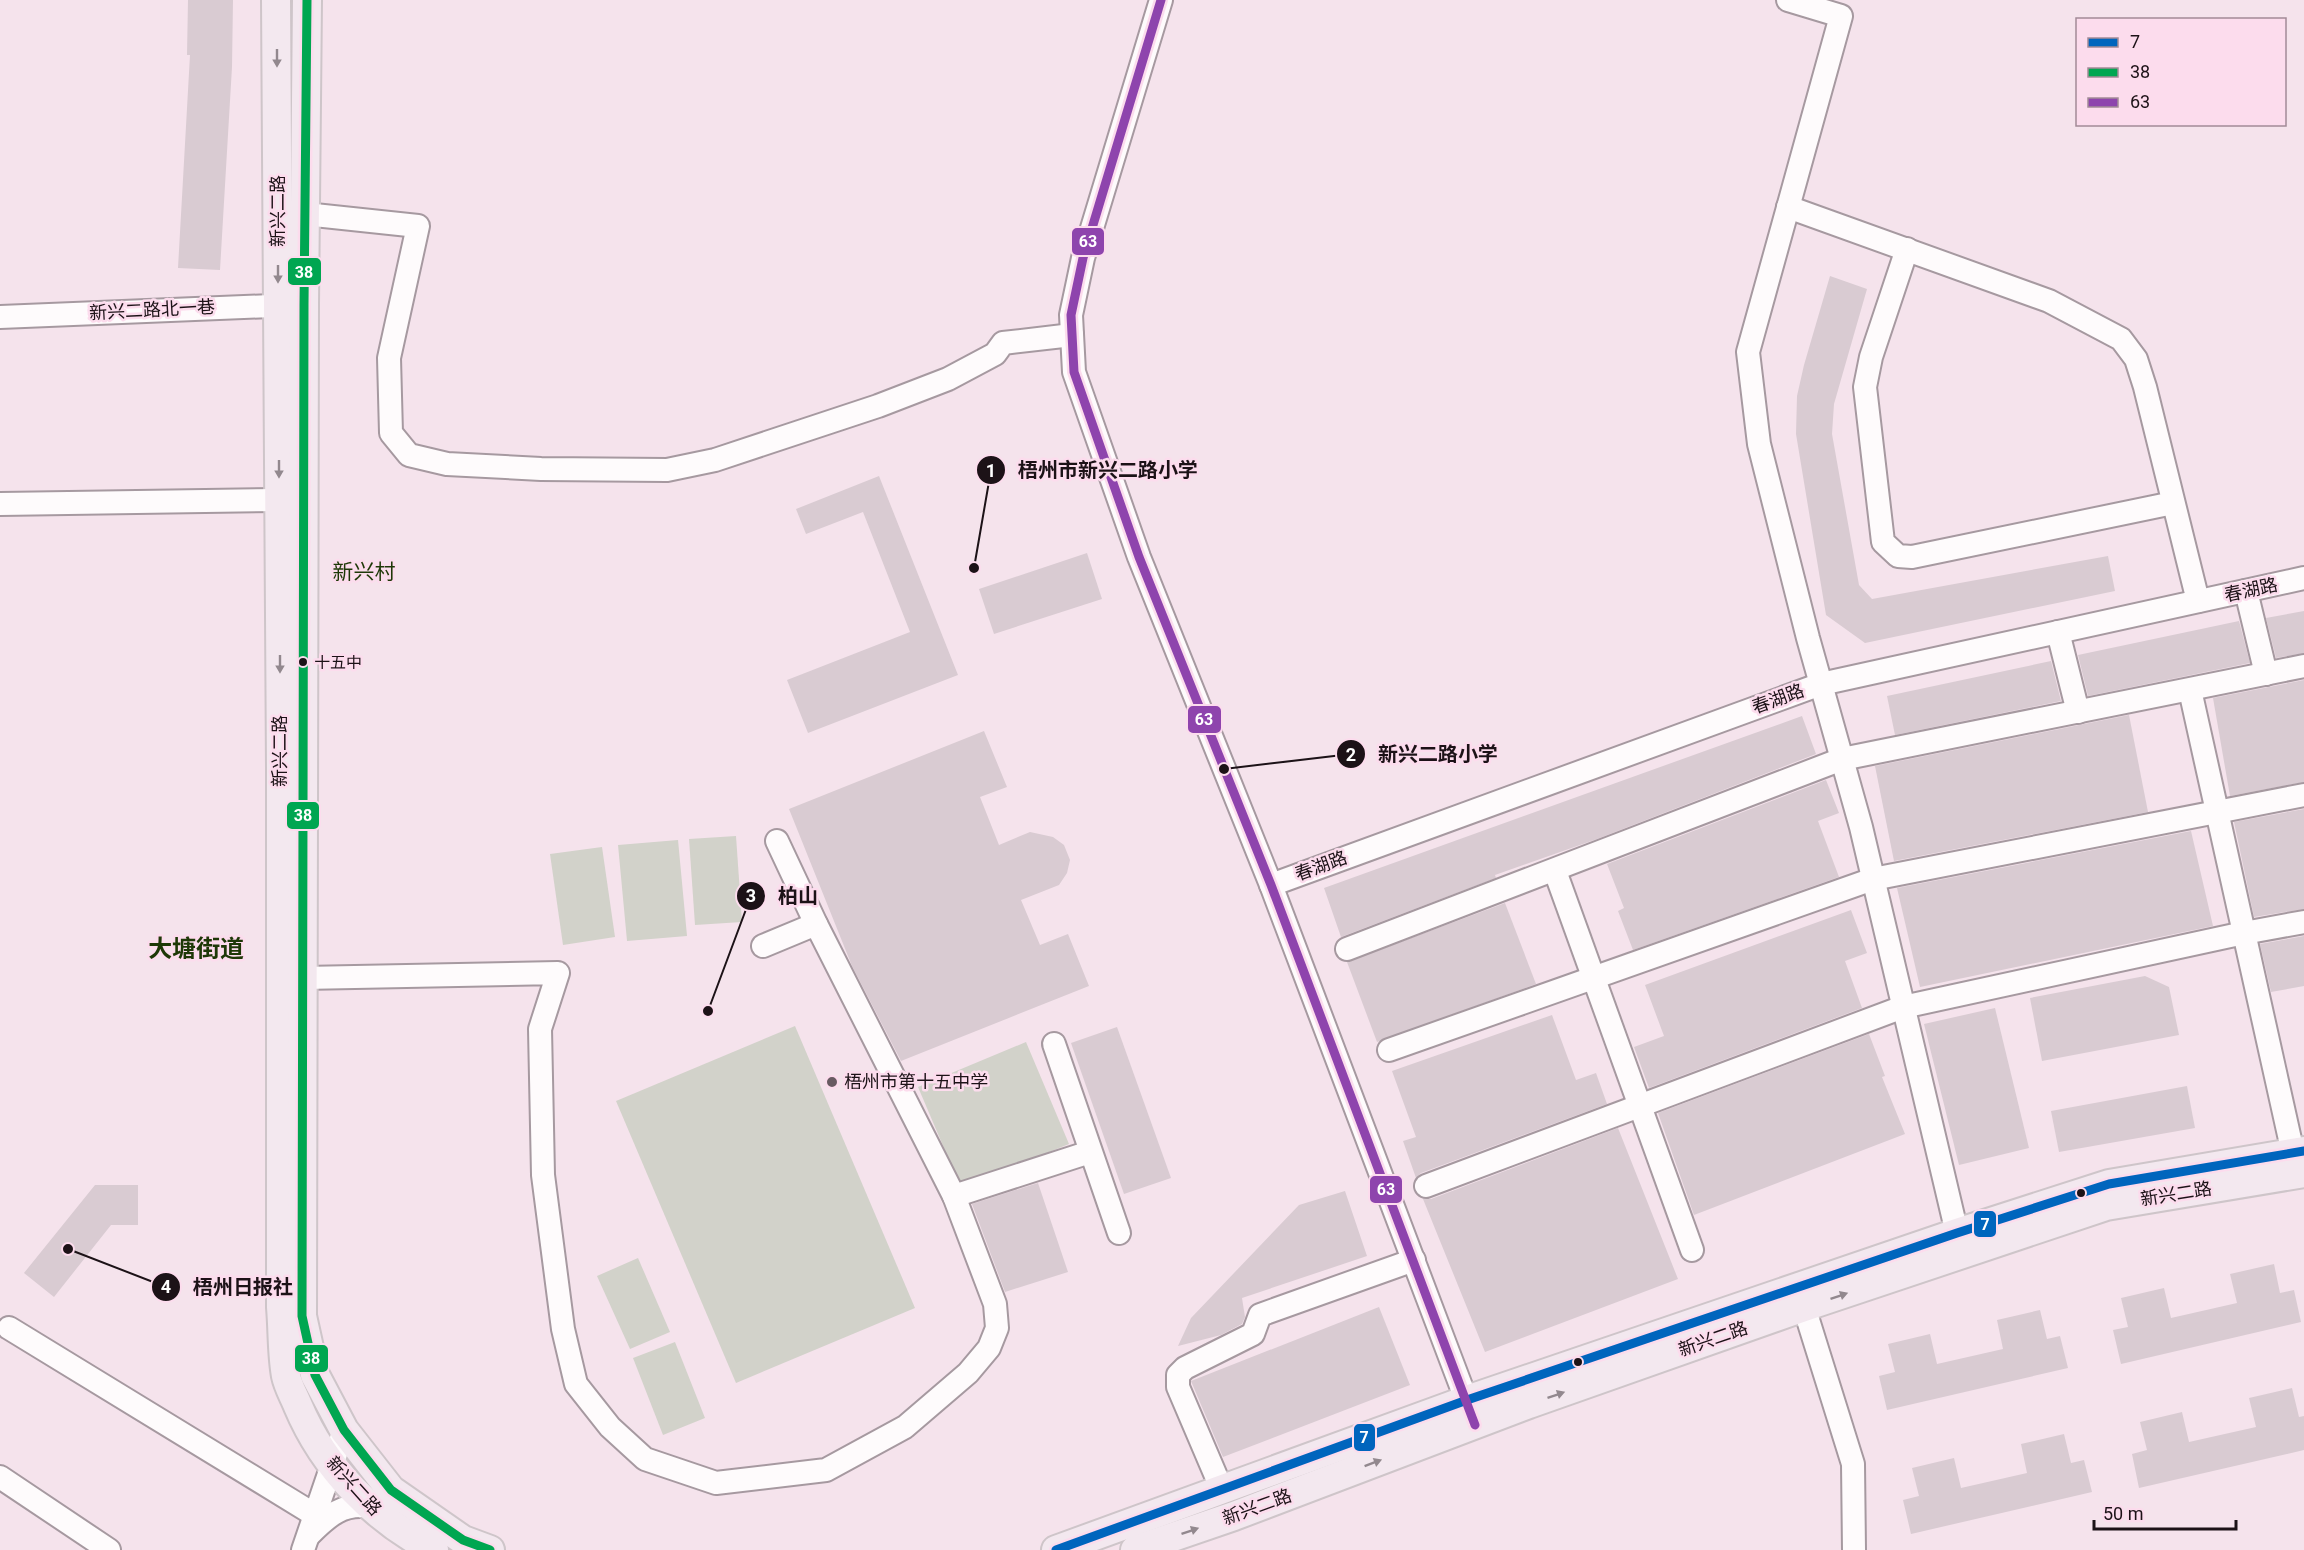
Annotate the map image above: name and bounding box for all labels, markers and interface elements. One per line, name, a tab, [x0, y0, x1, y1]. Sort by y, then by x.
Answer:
legend	[2076, 18, 2286, 126]
text: 7	[2130, 31, 2140, 52]
one-way arrow	[272, 49, 282, 68]
text: 38	[2130, 61, 2150, 82]
text: 63	[2130, 91, 2150, 112]
street label: 新兴二路	[267, 175, 288, 247]
line badge: 63	[1071, 227, 1105, 256]
text: 63	[1079, 232, 1097, 251]
line badge: 38	[287, 257, 322, 286]
text: 38	[295, 263, 313, 282]
one-way arrow	[273, 265, 283, 284]
street label: 新兴二路北一巷	[89, 296, 215, 323]
callout: 梧州市新兴二路小学	[976, 451, 1210, 489]
text: 梧州市新兴二路小学	[1018, 458, 1198, 482]
one-way arrow	[274, 460, 284, 479]
text: 1	[986, 460, 996, 481]
district label: 新兴村	[333, 560, 396, 584]
street label: 春湖路	[2222, 574, 2279, 605]
place label: 十五中	[314, 653, 362, 672]
one-way arrow	[275, 655, 285, 674]
marker: 十五中	[297, 656, 309, 668]
street label: 春湖路	[1749, 679, 1807, 718]
line badge: 63	[1187, 705, 1222, 734]
text: 63	[1195, 710, 1213, 729]
street label: 新兴二路	[269, 715, 290, 787]
callout: 新兴二路小学	[1336, 735, 1510, 773]
text: 新兴二路小学	[1378, 742, 1498, 766]
text: 2	[1346, 744, 1356, 765]
line badge: 38	[286, 801, 320, 830]
text: 38	[294, 806, 312, 825]
street label: 春湖路	[1292, 846, 1350, 885]
callout: 柏山	[736, 877, 830, 915]
text: 柏山	[778, 884, 818, 908]
text: 3	[746, 885, 756, 906]
district label: 大塘街道	[148, 935, 244, 963]
place label: 梧州市第十五中学	[844, 1071, 988, 1092]
marker: 梧州市第十五中学	[825, 1075, 839, 1089]
line badge: 63	[1369, 1175, 1403, 1204]
street label: 新兴二路	[2139, 1178, 2213, 1210]
text: 63	[1377, 1180, 1395, 1199]
unlabelled marker	[2075, 1187, 2087, 1199]
line badge: 7	[1973, 1210, 1997, 1238]
text: 7	[1980, 1215, 1990, 1234]
callout: 梧州日报社	[151, 1268, 305, 1306]
text: 梧州日报社	[193, 1275, 293, 1299]
text: 4	[161, 1276, 171, 1297]
one-way arrow	[1830, 1290, 1848, 1300]
street label: 新兴二路	[1675, 1317, 1750, 1360]
line badge: 38	[294, 1344, 329, 1373]
text: 38	[302, 1349, 320, 1368]
unlabelled marker	[1572, 1356, 1584, 1368]
one-way arrow	[1547, 1390, 1565, 1400]
line badge: 7	[1353, 1423, 1376, 1452]
text: 7	[1359, 1428, 1369, 1447]
street label: 新兴二路	[322, 1452, 386, 1519]
one-way arrow	[1364, 1458, 1382, 1468]
street label: 新兴二路	[1219, 1484, 1294, 1529]
scale bar	[2094, 1493, 2236, 1531]
text: 50 m	[2103, 1503, 2143, 1524]
one-way arrow	[1181, 1526, 1199, 1535]

